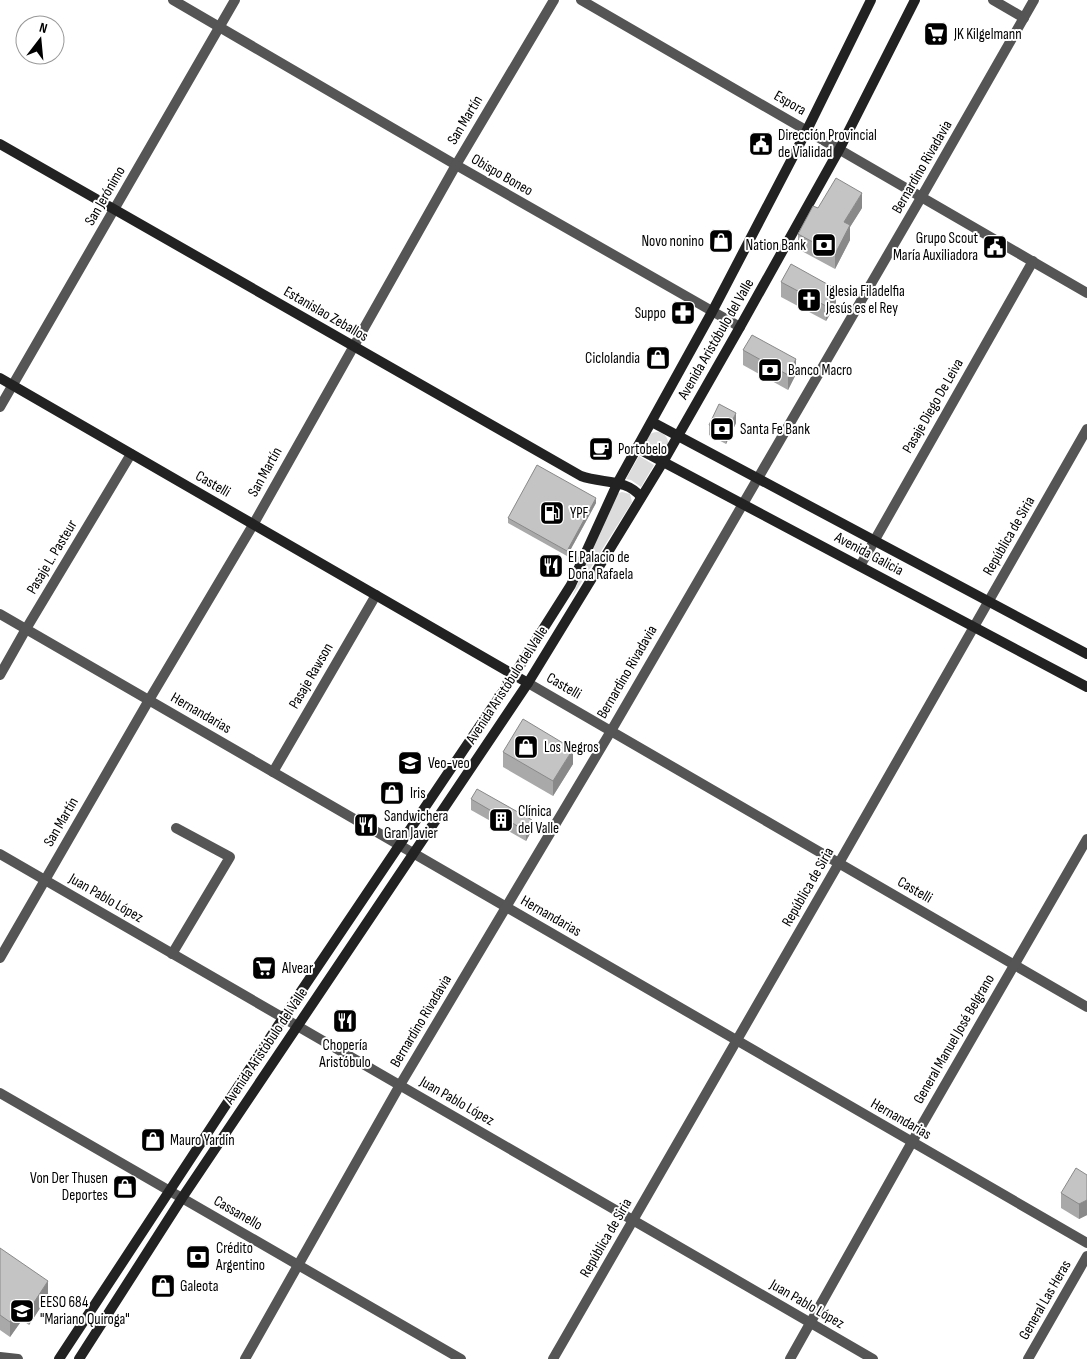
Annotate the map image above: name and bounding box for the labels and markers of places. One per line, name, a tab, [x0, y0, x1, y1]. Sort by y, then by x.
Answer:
supermarket icon: JK Kilgelmann	[923, 21, 949, 47]
place label: JK Kilgelmann	[953, 25, 1022, 44]
place label: Dirección Provincial de Vialidad	[778, 126, 877, 162]
public building icon: Dirección Provincial de Vialidad	[748, 131, 774, 157]
shop icon: Novo nonino	[708, 228, 734, 254]
place label: Grupo Scout María Auxiliadora	[893, 229, 978, 265]
place label: Novo nonino	[641, 232, 704, 251]
bank icon: Nation Bank	[811, 232, 837, 258]
public building icon: Grupo Scout María Auxiliadora	[982, 234, 1008, 260]
place label: Nation Bank	[746, 236, 806, 255]
place label: Iglesia Filadelfia Jesús es el Rey	[825, 282, 905, 318]
church icon: Iglesia Filadelfia Jesús es el Rey	[796, 287, 822, 313]
pharmacy icon: Suppo	[670, 300, 696, 326]
place label: Suppo	[635, 304, 666, 323]
shop icon: Ciclolandia	[645, 345, 671, 371]
place label: Ciclolandia	[585, 349, 640, 368]
bank icon: Banco Macro	[757, 357, 783, 383]
place label: Banco Macro	[788, 361, 852, 380]
bank icon: Santa Fe Bank	[709, 416, 735, 442]
place label: Santa Fe Bank	[740, 420, 810, 439]
cafe icon: Portobelo	[588, 436, 614, 462]
place label: Portobelo	[618, 440, 667, 459]
fuel station icon: YPF	[539, 500, 565, 526]
place label: YPF	[570, 504, 589, 523]
place label: El Palacio de Doña Rafaela	[568, 548, 633, 584]
restaurant icon: El Palacio de Doña Rafaela	[538, 553, 564, 579]
shop icon: Los Negros	[513, 734, 539, 760]
place label: Los Negros	[544, 738, 599, 757]
school or university icon: Veo-veo	[397, 750, 423, 776]
place label: Veo-veo	[428, 754, 470, 773]
shop icon: Iris	[379, 780, 405, 806]
place label: Iris	[410, 784, 426, 803]
place label: Clínica del Valle	[518, 802, 559, 838]
place label: Sandwichera Gran Javier	[384, 807, 449, 843]
building icon: Clínica del Valle	[488, 807, 514, 833]
restaurant icon: Sandwichera Gran Javier	[353, 812, 379, 838]
supermarket icon: Alvear	[251, 955, 277, 981]
place label: Alvear	[281, 959, 314, 978]
restaurant icon: Chopería Aristóbulo	[332, 1008, 358, 1034]
place label: Chopería Aristóbulo	[318, 1036, 371, 1072]
shop icon: Mauro Yardín	[140, 1127, 166, 1153]
place label: Mauro Yardín	[170, 1131, 235, 1150]
place label: Von Der Thusen Deportes	[30, 1169, 108, 1205]
shop icon: Von Der Thusen Deportes	[112, 1174, 138, 1200]
place label: Crédito Argentino	[215, 1239, 265, 1275]
bank icon: Crédito Argentino	[185, 1244, 211, 1270]
shop icon: Galeota	[150, 1273, 176, 1299]
place label: Galeota	[180, 1277, 219, 1296]
place label: EESO 684 "Mariano Quiroga"	[40, 1293, 130, 1329]
school or university icon: EESO 684 "Mariano Quiroga"	[9, 1298, 35, 1324]

